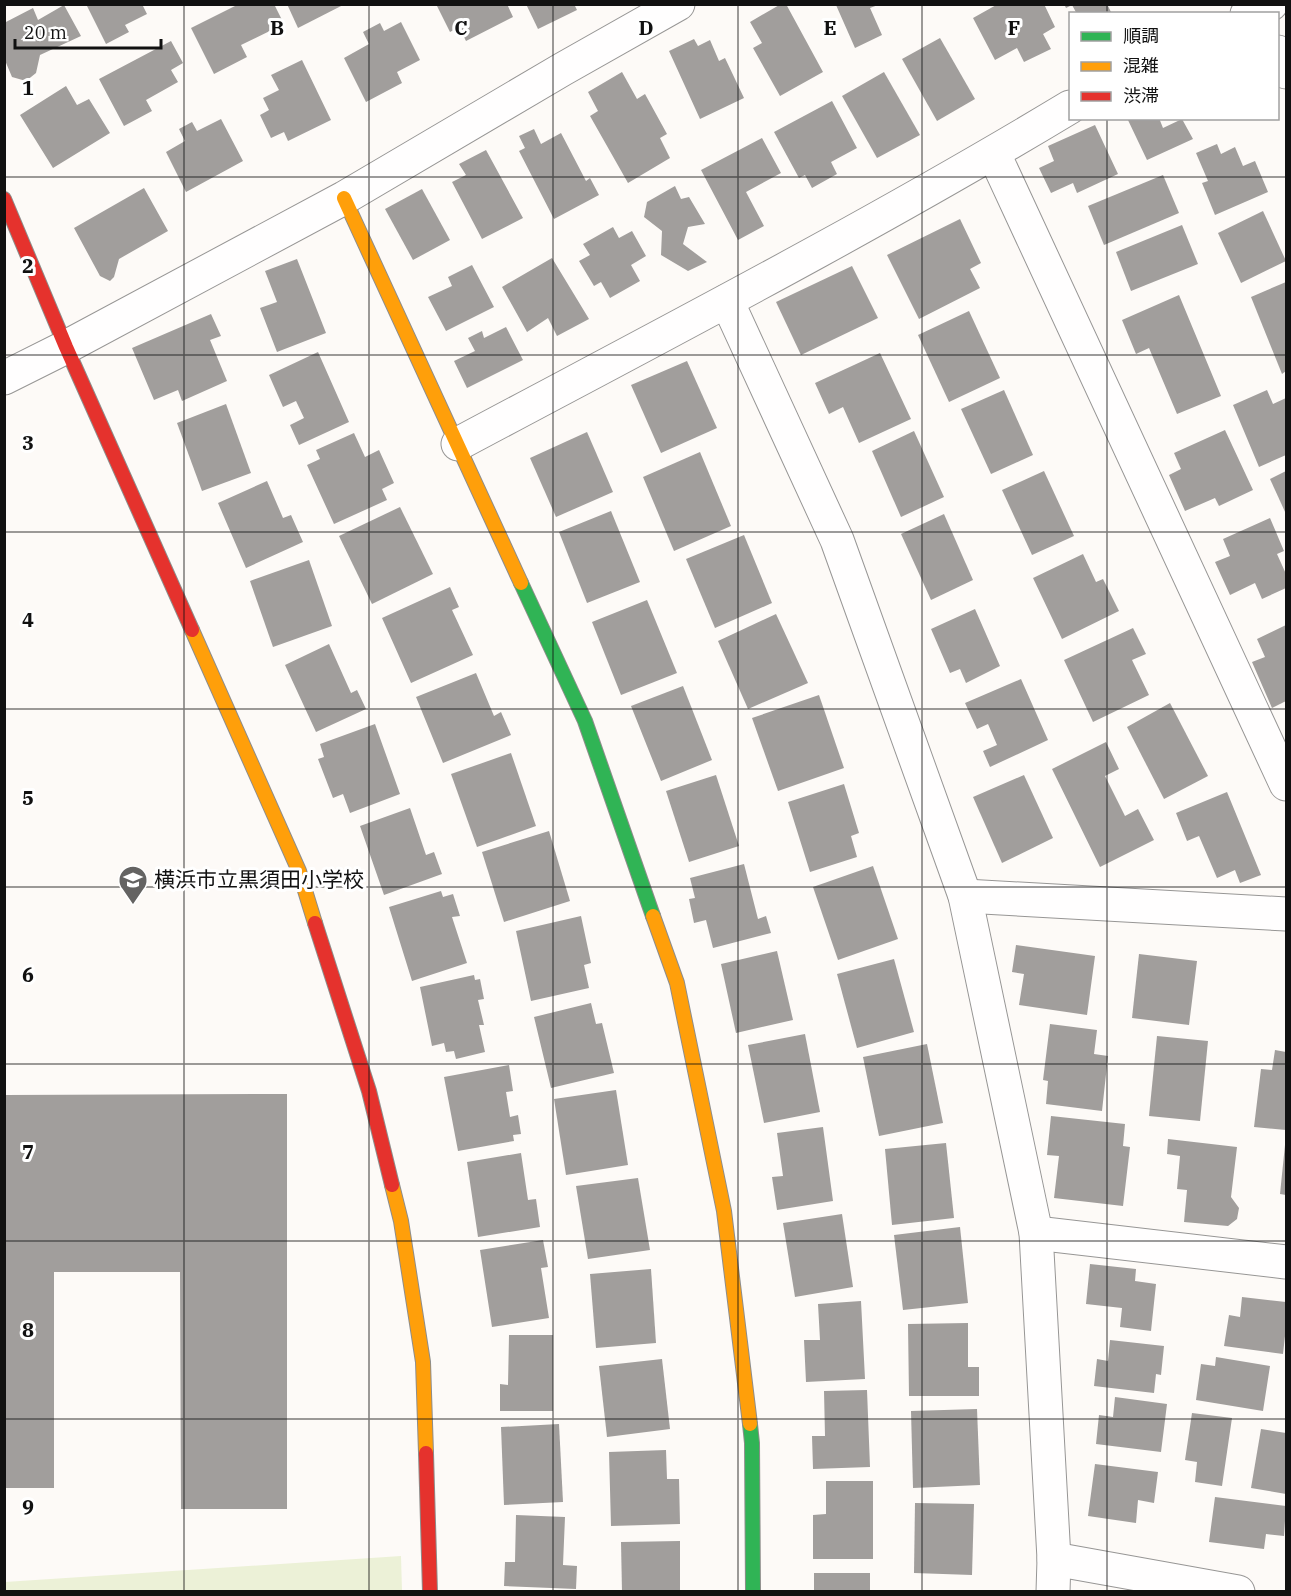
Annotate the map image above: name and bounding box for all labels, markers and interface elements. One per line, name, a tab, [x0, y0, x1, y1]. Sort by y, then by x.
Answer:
scale bar	[15, 12, 160, 50]
legend	[1069, 12, 1279, 120]
text: B	[270, 14, 284, 41]
text: C	[454, 14, 468, 41]
text: D	[638, 14, 654, 41]
text: E	[823, 14, 837, 41]
text: F	[1008, 14, 1020, 41]
text: 20 m	[24, 21, 67, 44]
text: 順調	[1123, 24, 1159, 47]
text: 混雑	[1123, 54, 1159, 77]
text: 1	[22, 74, 34, 101]
text: 渋滞	[1123, 84, 1159, 107]
text: 2	[22, 252, 34, 279]
text: 3	[22, 429, 34, 456]
text: 4	[22, 606, 34, 633]
text: 5	[22, 784, 34, 811]
school or university icon: 横浜市立黒須田小学校	[117, 864, 149, 906]
place label: 横浜市立黒須田小学校	[154, 865, 364, 893]
text: 6	[22, 961, 34, 988]
text: 7	[22, 1138, 34, 1165]
text: 8	[22, 1316, 34, 1343]
text: 9	[22, 1493, 34, 1520]

